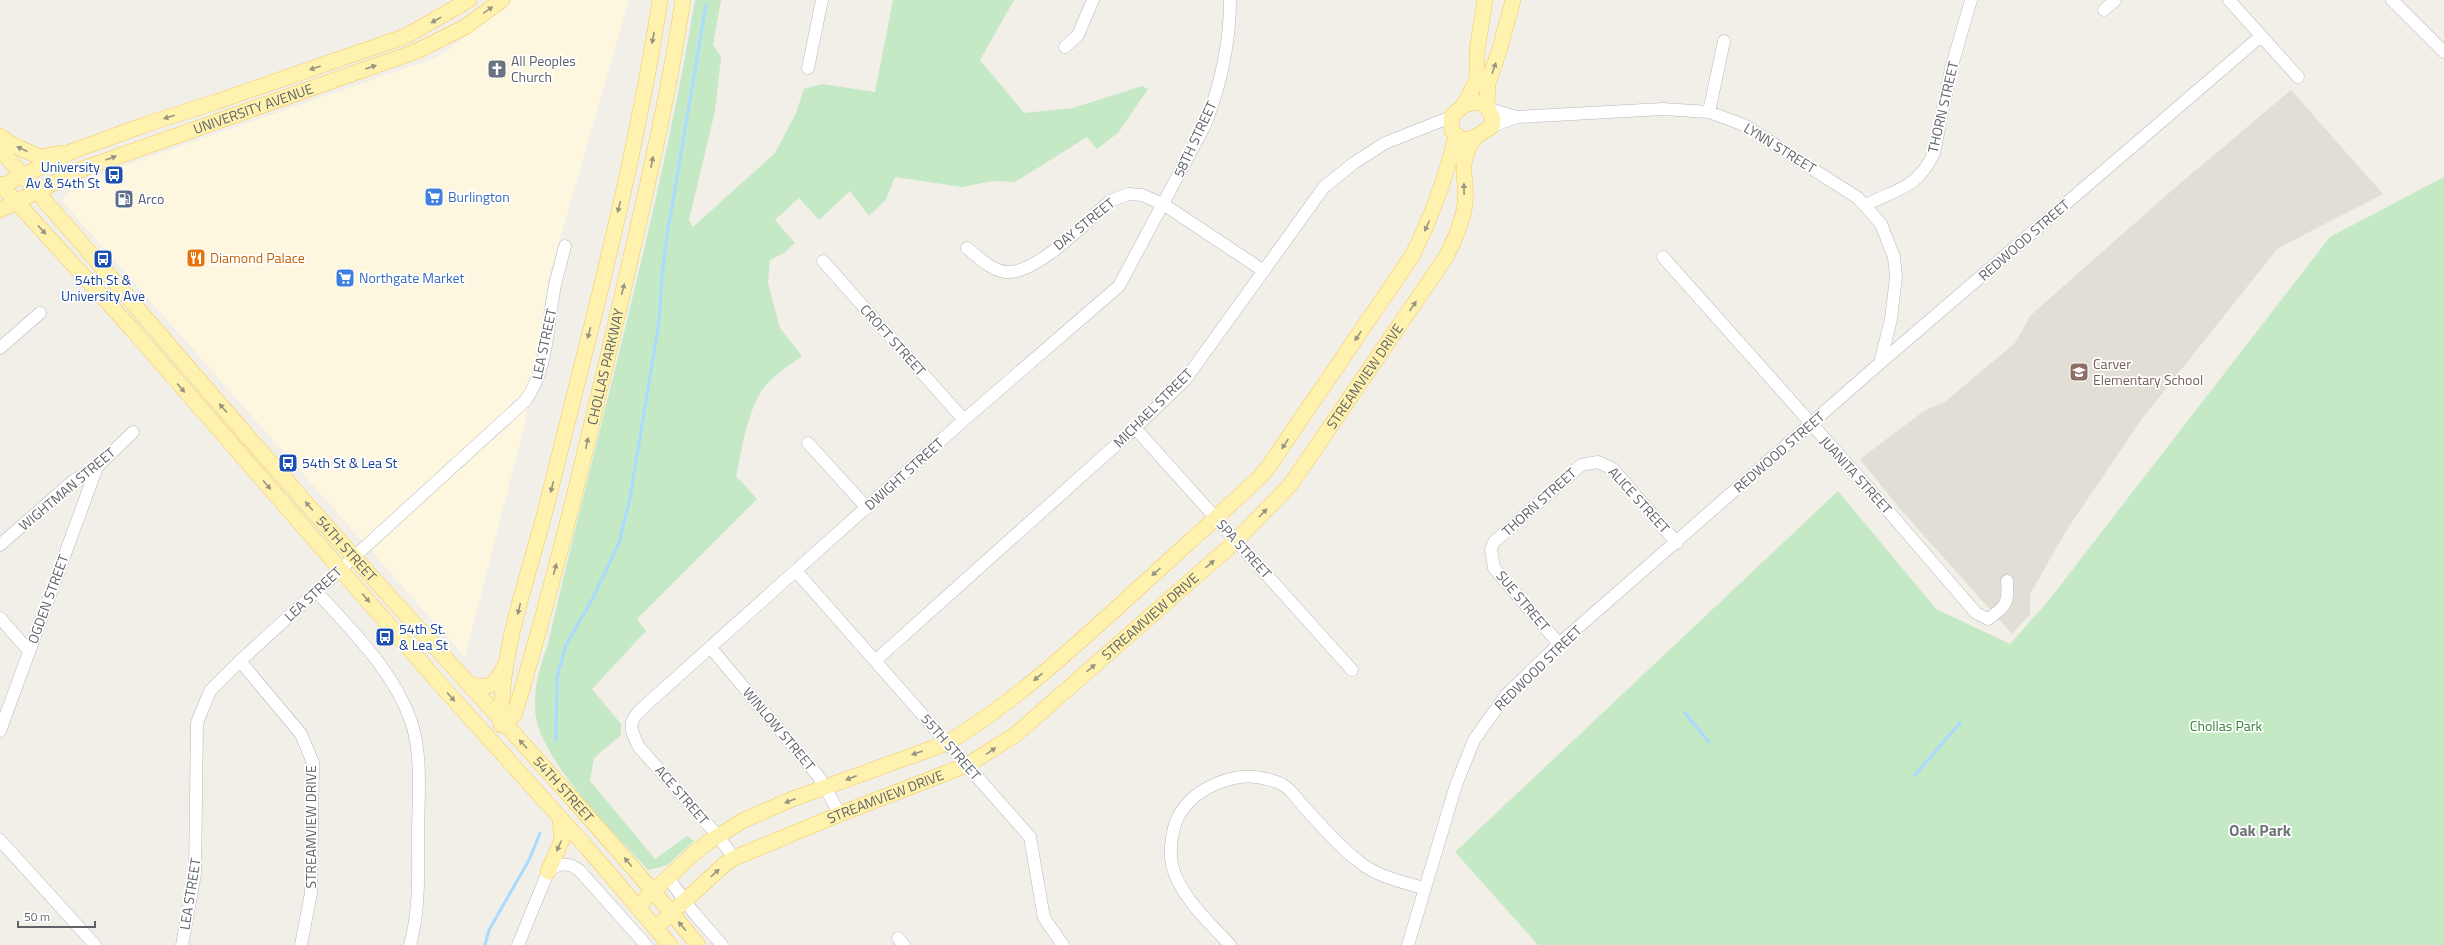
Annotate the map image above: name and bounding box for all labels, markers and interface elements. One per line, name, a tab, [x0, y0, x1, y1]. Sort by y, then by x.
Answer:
one-way arrow	[482, 6, 493, 14]
one-way arrow	[430, 17, 442, 23]
one-way arrow	[650, 32, 656, 45]
place label: All Peoples Church	[511, 50, 576, 87]
church icon: All Peoples Church	[486, 58, 508, 80]
street label: THORN STREET	[1922, 58, 1963, 155]
one-way arrow	[1491, 61, 1497, 73]
one-way arrow	[366, 63, 378, 69]
one-way arrow	[309, 65, 321, 71]
street label: UNIVERSITY AVENUE	[190, 77, 316, 139]
street label: 58TH STREET	[1168, 97, 1222, 180]
one-way arrow	[163, 114, 175, 120]
street label: LYNN STREET	[1740, 117, 1821, 178]
one-way arrow	[16, 146, 28, 152]
one-way arrow	[106, 155, 118, 161]
place label: University Av & 54th St	[26, 156, 100, 193]
one-way arrow	[650, 156, 656, 168]
bus stop icon: University Av & 54th St	[103, 164, 125, 186]
one-way arrow	[1461, 182, 1467, 195]
supermarket icon: Burlington	[423, 186, 445, 208]
place label: Burlington	[448, 186, 510, 207]
fuel station icon: Arco	[113, 188, 135, 210]
place label: Arco	[138, 188, 164, 209]
street label: DAY STREET	[1048, 192, 1119, 255]
street label: REDWOOD STREET	[1973, 194, 2074, 285]
one-way arrow	[616, 201, 622, 213]
one-way arrow	[1424, 220, 1430, 232]
one-way arrow	[37, 226, 46, 235]
restaurant icon: Diamond Palace	[185, 247, 207, 269]
place label: Diamond Palace	[210, 247, 305, 268]
bus stop icon: 54th St & University Ave	[92, 248, 114, 270]
supermarket icon: Northgate Market	[334, 267, 356, 289]
place label: Northgate Market	[359, 267, 465, 288]
place label: 54th St & University Ave	[61, 269, 145, 306]
one-way arrow	[621, 283, 627, 295]
street label: CROFT STREET	[856, 299, 932, 380]
one-way arrow	[1409, 301, 1417, 311]
street label: LEA STREET	[526, 306, 561, 381]
street label: CHOLLAS PARKWAY	[581, 306, 629, 427]
street label: STREAMVIEW DRIVE	[1321, 319, 1408, 433]
one-way arrow	[585, 327, 591, 340]
one-way arrow	[1354, 331, 1362, 341]
place label: Carver Elementary School	[2093, 353, 2203, 390]
school or university icon: Carver Elementary School	[2068, 361, 2090, 383]
street label: MICHAEL STREET	[1108, 363, 1197, 452]
one-way arrow	[177, 382, 186, 393]
one-way arrow	[219, 403, 228, 414]
street label: REDWOOD STREET	[1728, 406, 1829, 497]
street label: JUANITA STREET	[1816, 431, 1898, 519]
street label: DWIGHT STREET	[860, 432, 948, 515]
one-way arrow	[585, 436, 591, 449]
one-way arrow	[1281, 438, 1289, 449]
street label: WIGHTMAN STREET	[14, 441, 120, 535]
bus stop icon: 54th St & Lea St	[277, 452, 299, 474]
place label: 54th St & Lea St	[302, 452, 398, 473]
street label: THORN STREET	[1497, 462, 1581, 541]
street label: ALICE STREET	[1604, 462, 1675, 538]
one-way arrow	[262, 481, 271, 490]
one-way arrow	[548, 481, 554, 493]
one-way arrow	[305, 501, 314, 511]
one-way arrow	[1259, 508, 1268, 518]
street label: 54TH STREET	[312, 511, 383, 586]
street label: SPA STREET	[1212, 514, 1277, 583]
street label: OGDEN STREET	[22, 551, 74, 646]
one-way arrow	[1205, 559, 1215, 568]
street label: LEA STREET	[279, 561, 347, 626]
one-way arrow	[552, 562, 558, 574]
street label: SUE STREET	[1492, 566, 1556, 636]
street label: STREAMVIEW DRIVE	[1097, 567, 1203, 665]
one-way arrow	[1151, 568, 1161, 577]
one-way arrow	[362, 593, 371, 603]
one-way arrow	[516, 603, 522, 615]
place label: 54th St. & Lea St	[399, 618, 448, 655]
street label: REDWOOD STREET	[1489, 620, 1587, 715]
bus stop icon: 54th St. & Lea St	[374, 626, 396, 648]
one-way arrow	[1086, 663, 1097, 672]
one-way arrow	[1032, 672, 1043, 681]
street label: WINLOW STREET	[738, 683, 821, 775]
one-way arrow	[447, 691, 456, 702]
street label: 55TH STREET	[917, 709, 987, 785]
park label: Chollas Park	[2190, 715, 2262, 736]
one-way arrow	[518, 739, 528, 749]
one-way arrow	[986, 747, 997, 755]
street label: 54TH STREET	[529, 751, 600, 827]
one-way arrow	[911, 751, 923, 757]
street label: ACE STREET	[650, 760, 715, 830]
street label: STREAMVIEW DRIVE	[824, 764, 947, 828]
street label: STREAMVIEW DRIVE	[300, 765, 321, 889]
one-way arrow	[844, 776, 856, 782]
one-way arrow	[783, 798, 795, 804]
district label: Oak Park	[2229, 818, 2292, 842]
one-way arrow	[556, 841, 562, 852]
street label: LEA STREET	[173, 856, 206, 931]
one-way arrow	[624, 856, 633, 867]
one-way arrow	[709, 869, 720, 878]
scale bar	[18, 903, 95, 929]
text: 50 m	[24, 907, 50, 926]
one-way arrow	[677, 921, 686, 932]

